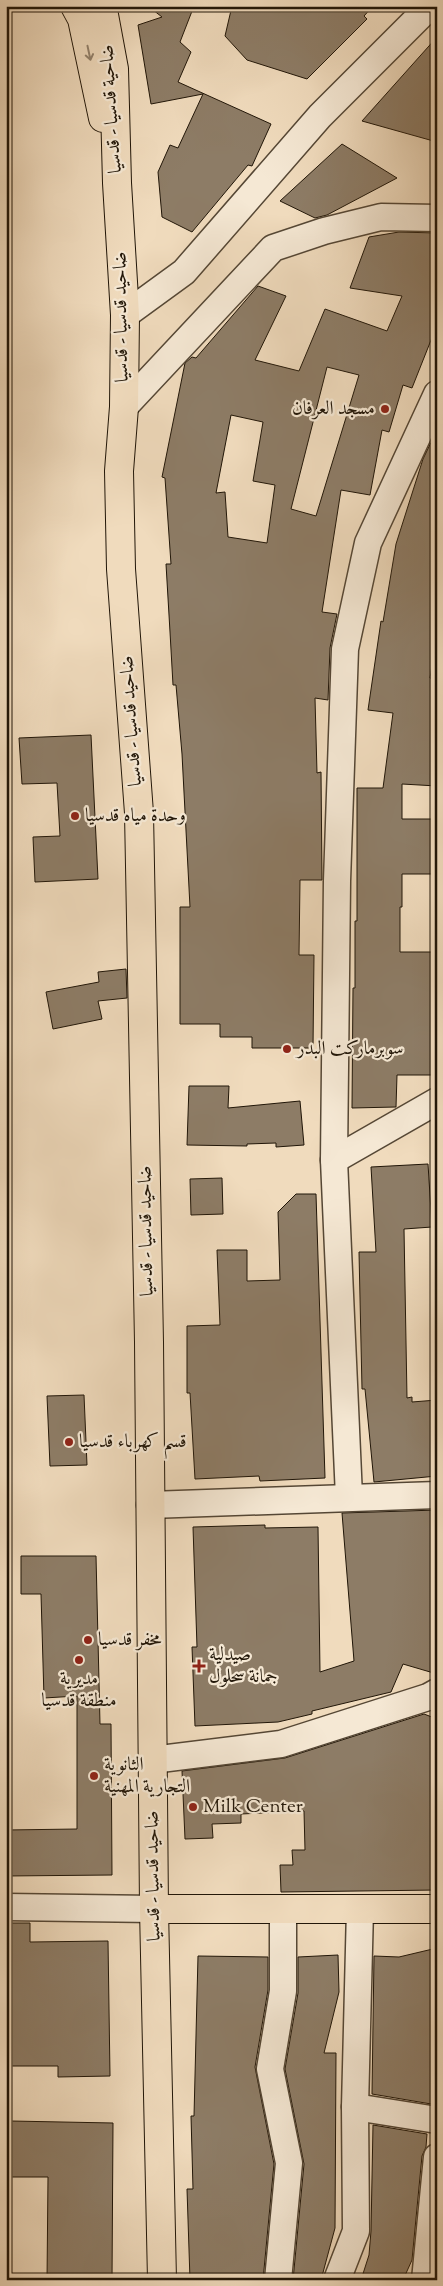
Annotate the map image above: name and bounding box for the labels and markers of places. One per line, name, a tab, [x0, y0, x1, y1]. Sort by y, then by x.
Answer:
place label: مسجد العرفان	[292, 396, 375, 423]
marker: مسجد العرفان	[379, 403, 391, 415]
place label: وحدة مياه قدسيا	[85, 803, 186, 830]
marker: وحدة مياه قدسيا	[69, 810, 81, 822]
place label: سوبرماركت البدر	[295, 1036, 403, 1063]
marker: سوبرماركت البدر	[281, 1043, 293, 1055]
place label: قسم كهرباء قدسيا	[79, 1429, 187, 1460]
marker: قسم كهرباء قدسيا	[63, 1436, 75, 1448]
place label: مخفر قدسيا	[98, 1627, 162, 1654]
marker: مخفر قدسيا	[82, 1634, 94, 1646]
place label: صيدلية جمانة سحلول	[209, 1642, 278, 1691]
marker: مديرية منطقة قدسيا	[73, 1654, 85, 1666]
marker: صيدلية جمانة سحلول	[193, 1660, 205, 1672]
place label: مديرية منطقة قدسيا	[41, 1666, 117, 1715]
place label: الثانوية التجارية المهنية	[104, 1752, 190, 1801]
marker: الثانوية التجارية المهنية	[88, 1770, 100, 1782]
place label: Milk Center	[203, 1794, 303, 1821]
marker: Milk Center	[187, 1801, 199, 1813]

